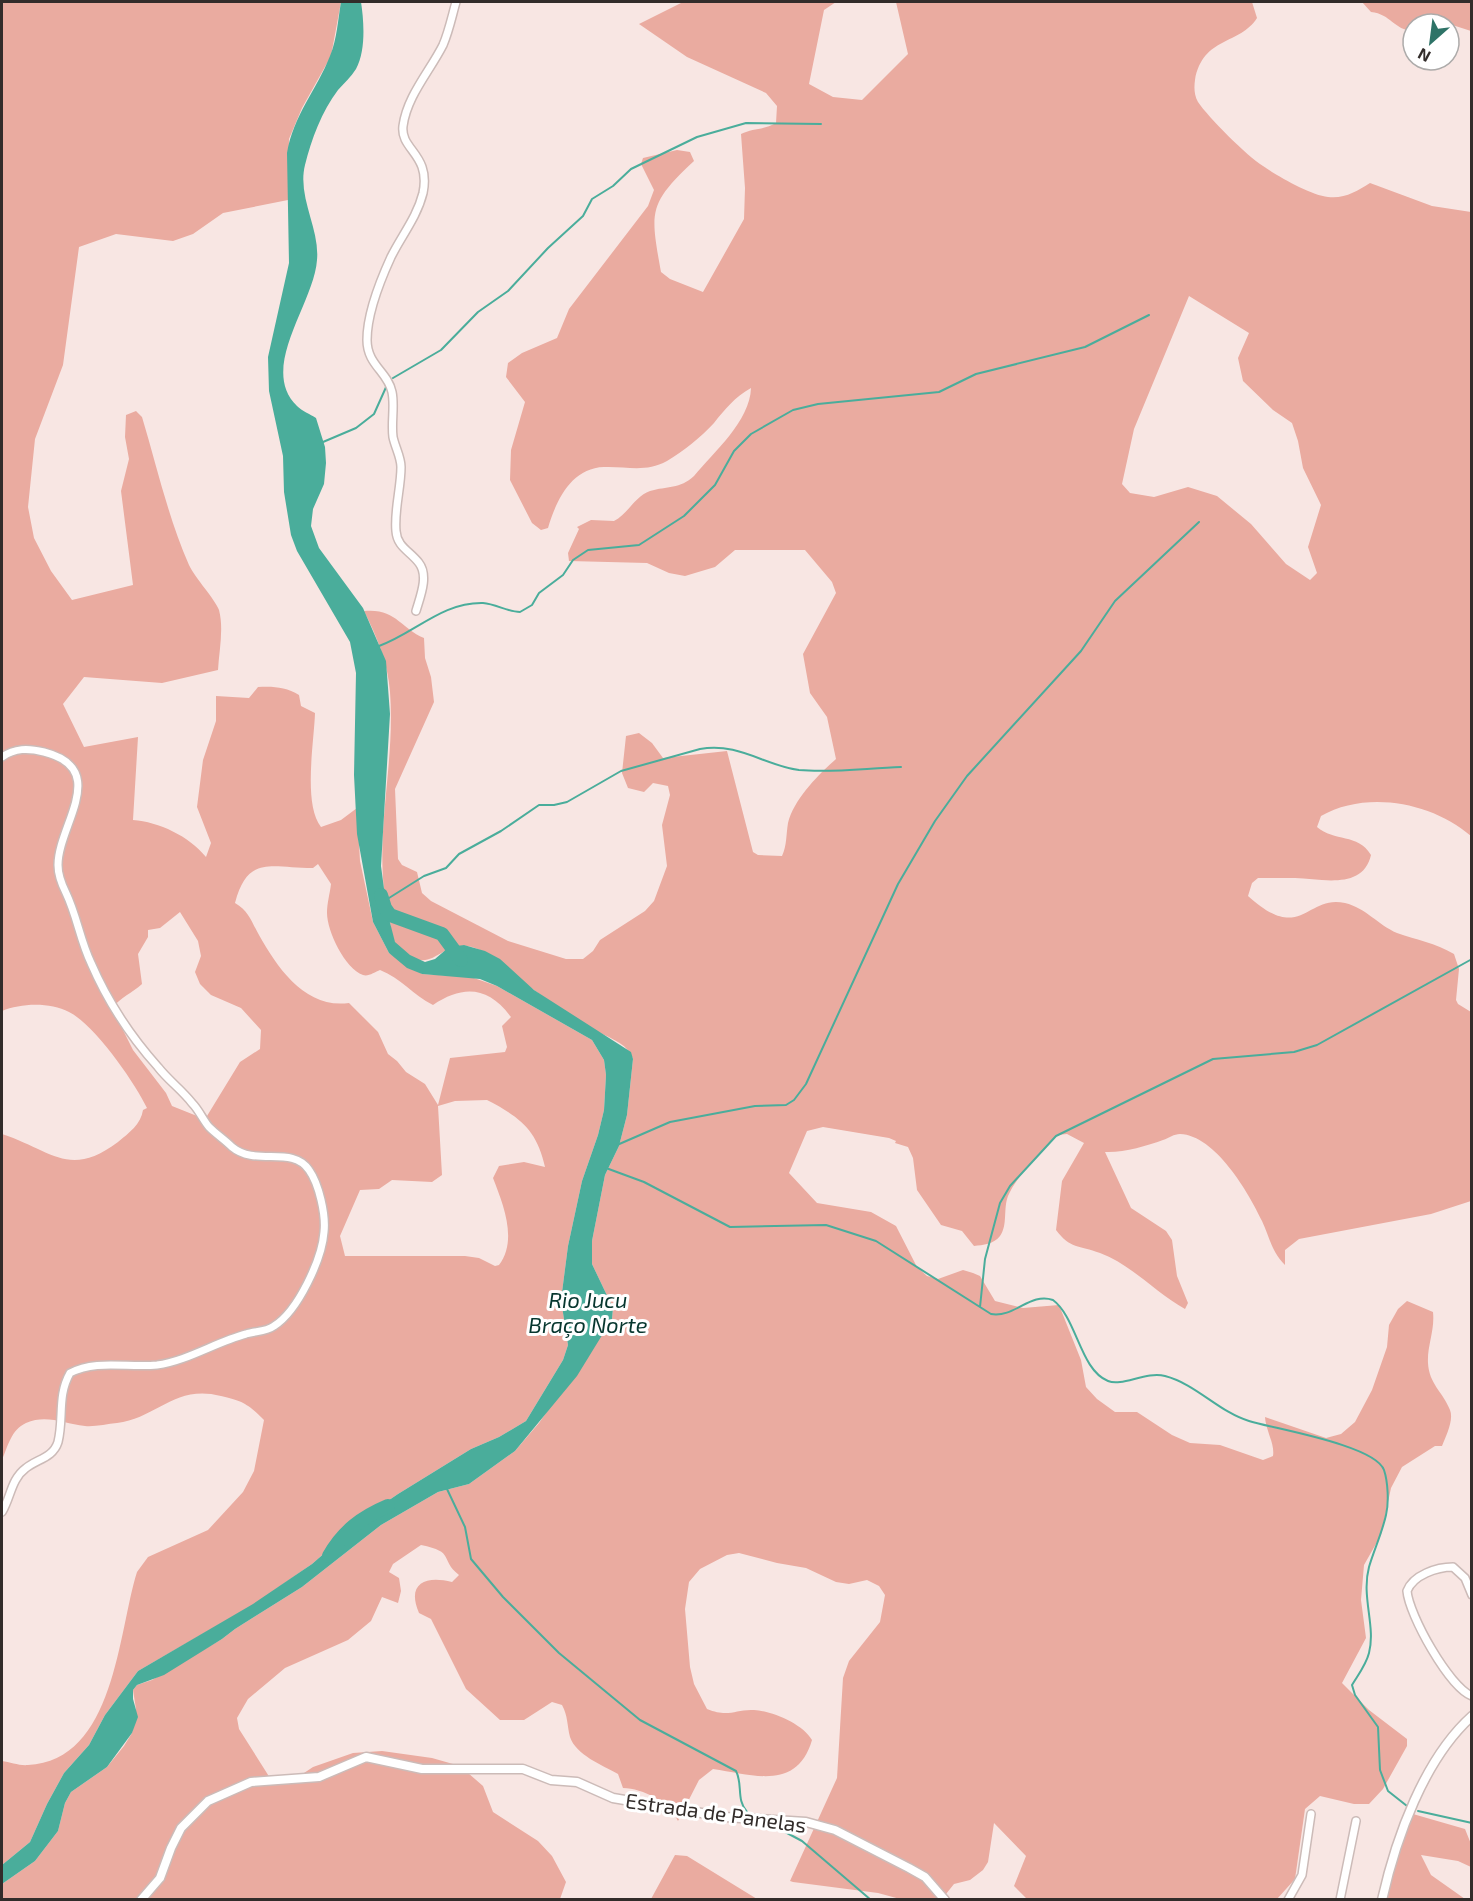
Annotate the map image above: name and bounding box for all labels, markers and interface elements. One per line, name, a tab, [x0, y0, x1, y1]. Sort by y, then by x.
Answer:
north arrow	[1401, 12, 1461, 72]
text: N	[1414, 45, 1433, 67]
water label: Rio Jucu Braço Norte	[528, 1286, 648, 1339]
street label: Estrada de Panelas	[624, 1787, 808, 1837]

